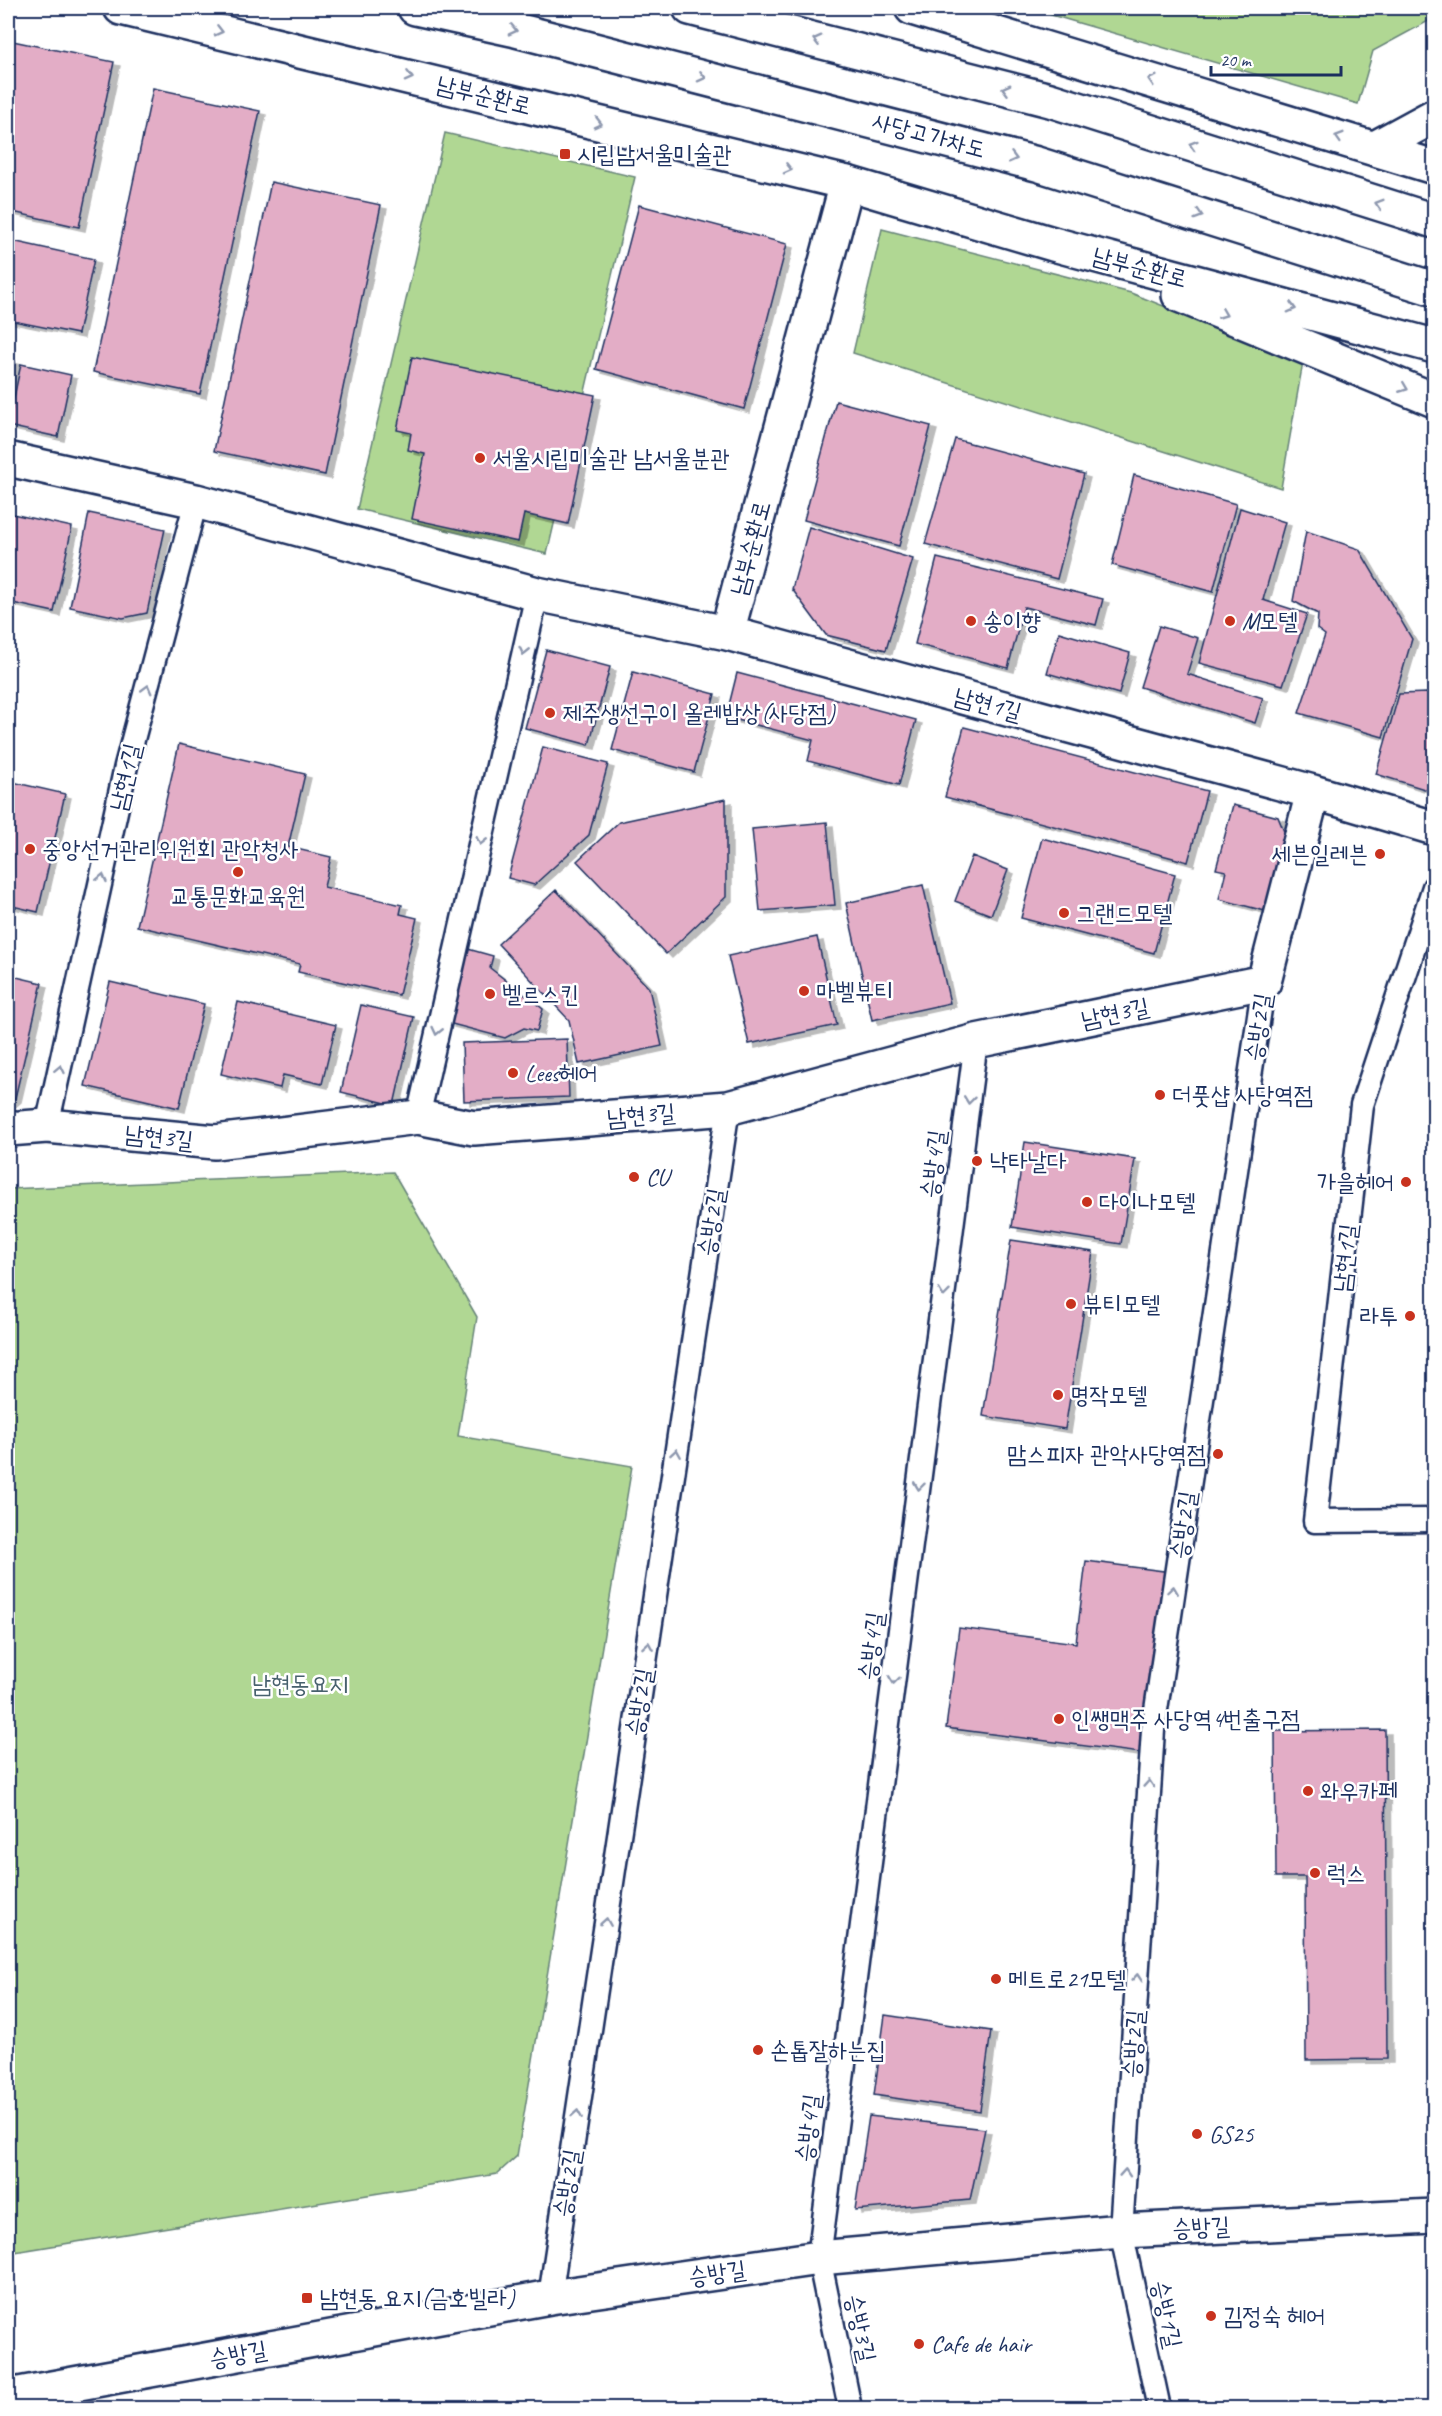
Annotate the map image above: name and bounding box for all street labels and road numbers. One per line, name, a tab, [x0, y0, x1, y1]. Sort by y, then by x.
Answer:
street label: 남부순환로	[434, 69, 534, 121]
street label: 사당고가차도	[869, 106, 989, 164]
street label: 남부순환로	[1089, 240, 1191, 294]
street label: 남부순환로	[723, 497, 777, 599]
street label: 남현1길	[951, 681, 1025, 727]
street label: 남현1길	[103, 740, 147, 814]
street label: 남현3길	[1078, 991, 1152, 1035]
street label: 승방2길	[1238, 991, 1278, 1063]
street label: 남현3길	[605, 1097, 677, 1133]
street label: 남현3길	[123, 1118, 195, 1156]
street label: 승방4길	[914, 1128, 952, 1200]
street label: 승방2길	[691, 1186, 731, 1258]
street label: 남현1길	[1326, 1222, 1364, 1294]
street label: 승방2길	[1163, 1489, 1203, 1561]
street label: 승방4길	[852, 1610, 890, 1682]
street label: 승방2길	[619, 1666, 659, 1738]
street label: 승방2길	[1116, 2009, 1150, 2079]
street label: 승방4길	[789, 2092, 827, 2164]
street label: 승방2길	[547, 2147, 587, 2219]
street label: 승방길	[1171, 2211, 1231, 2243]
street label: 승방길	[686, 2254, 748, 2292]
street label: 승방1길	[1145, 2277, 1189, 2351]
street label: 승방3길	[839, 2291, 883, 2365]
street label: 승방길	[207, 2334, 269, 2374]

